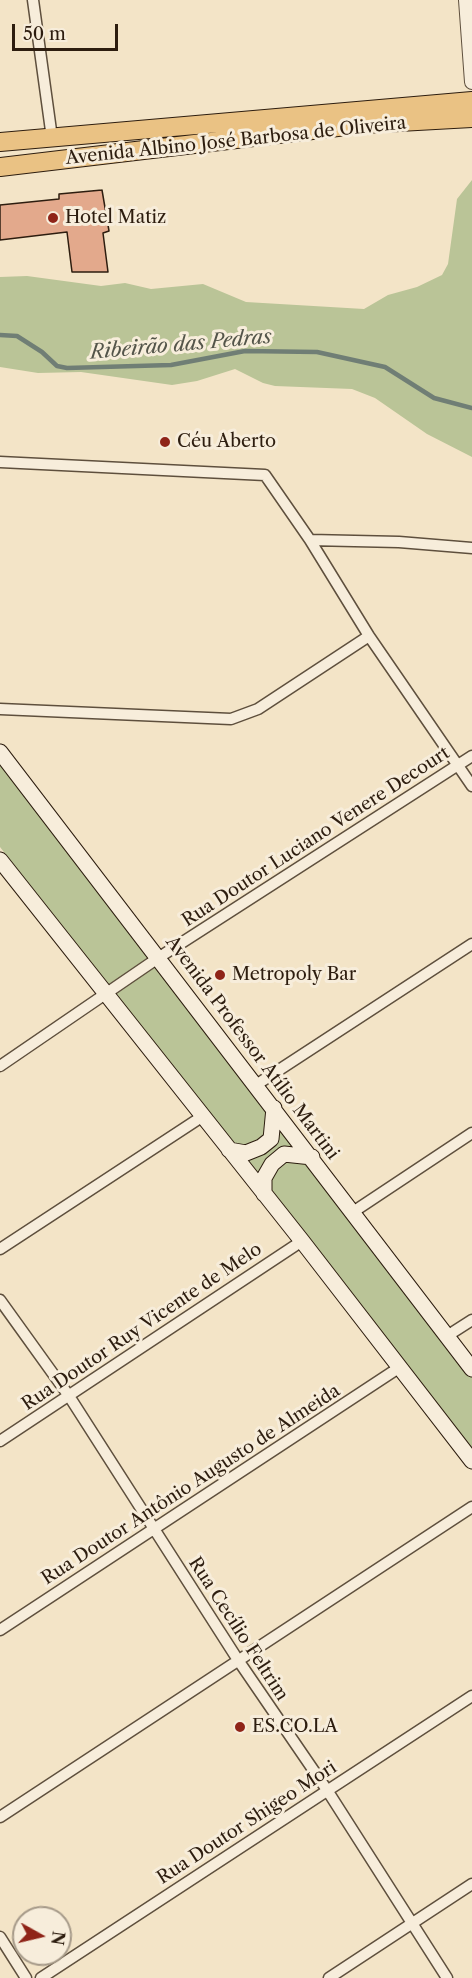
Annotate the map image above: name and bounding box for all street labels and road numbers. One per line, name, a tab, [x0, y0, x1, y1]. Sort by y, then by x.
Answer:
street label: Avenida Albino José Barbosa de Oliveira	[65, 112, 407, 170]
street label: Rua Doutor Luciano Venere Decourt	[178, 742, 454, 932]
street label: Avenida Professor Atílio Martini	[161, 932, 343, 1164]
street label: Rua Doutor Ruy Vicente de Melo	[18, 1239, 266, 1415]
street label: Rua Doutor Antônio Augusto de Almeida	[38, 1380, 344, 1590]
street label: Rua Cecílio Feltrim	[184, 1553, 292, 1705]
street label: Rua Doutor Shigeo Mori	[153, 1757, 341, 1889]

